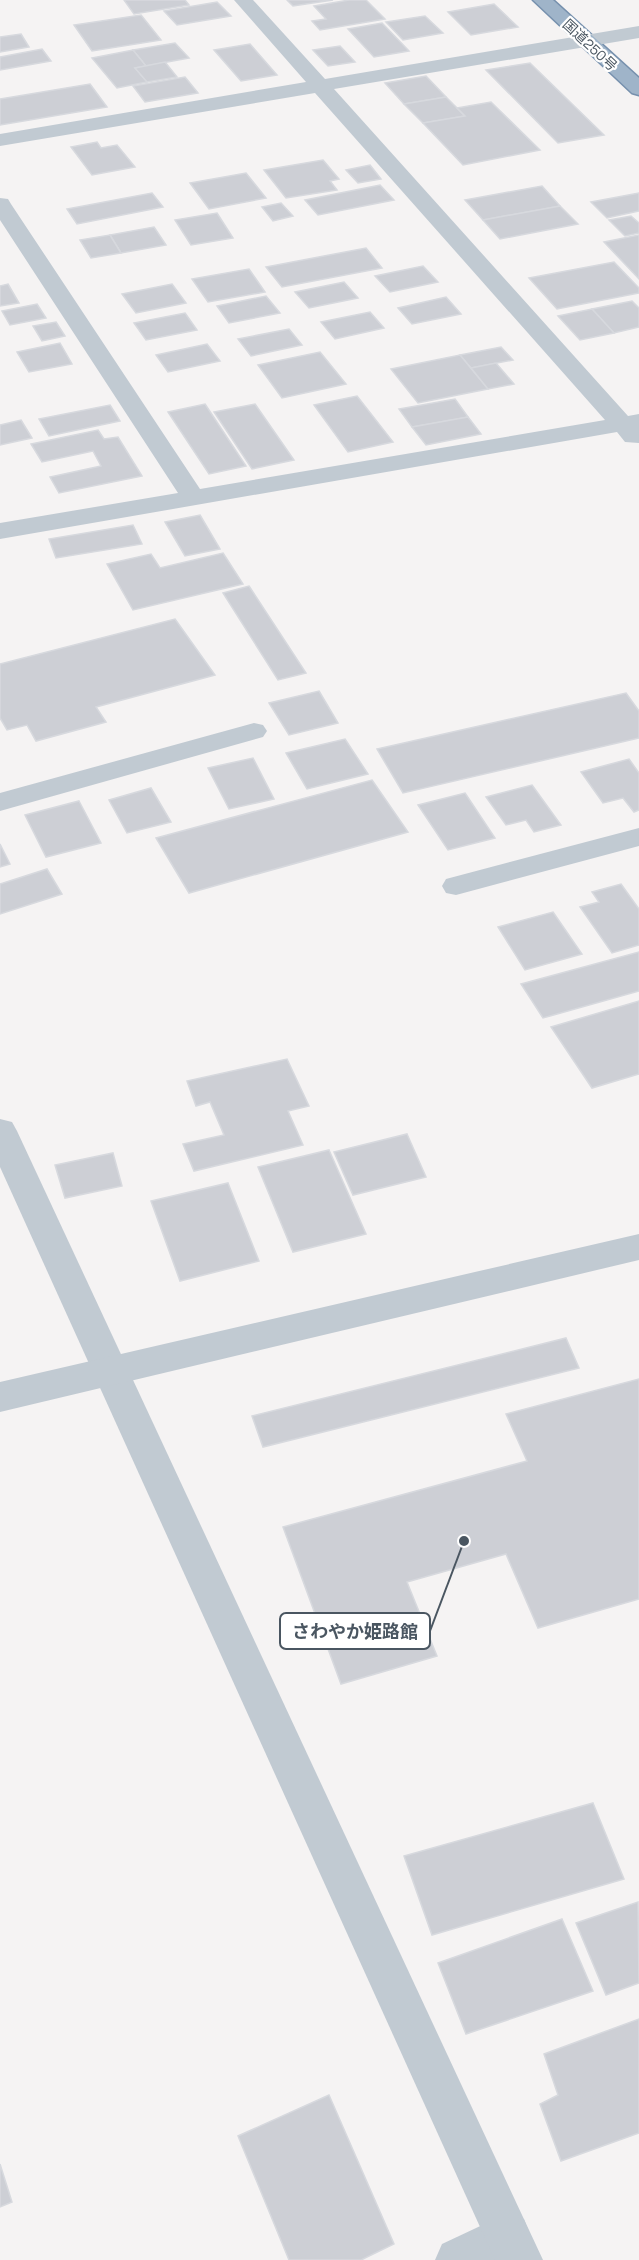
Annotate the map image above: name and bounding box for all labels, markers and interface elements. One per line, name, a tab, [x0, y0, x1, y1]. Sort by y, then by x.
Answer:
street label: 国道250号	[559, 15, 621, 75]
callout: さわやか姫路館	[280, 1613, 430, 1649]
text: さわやか姫路館	[292, 1620, 418, 1643]

